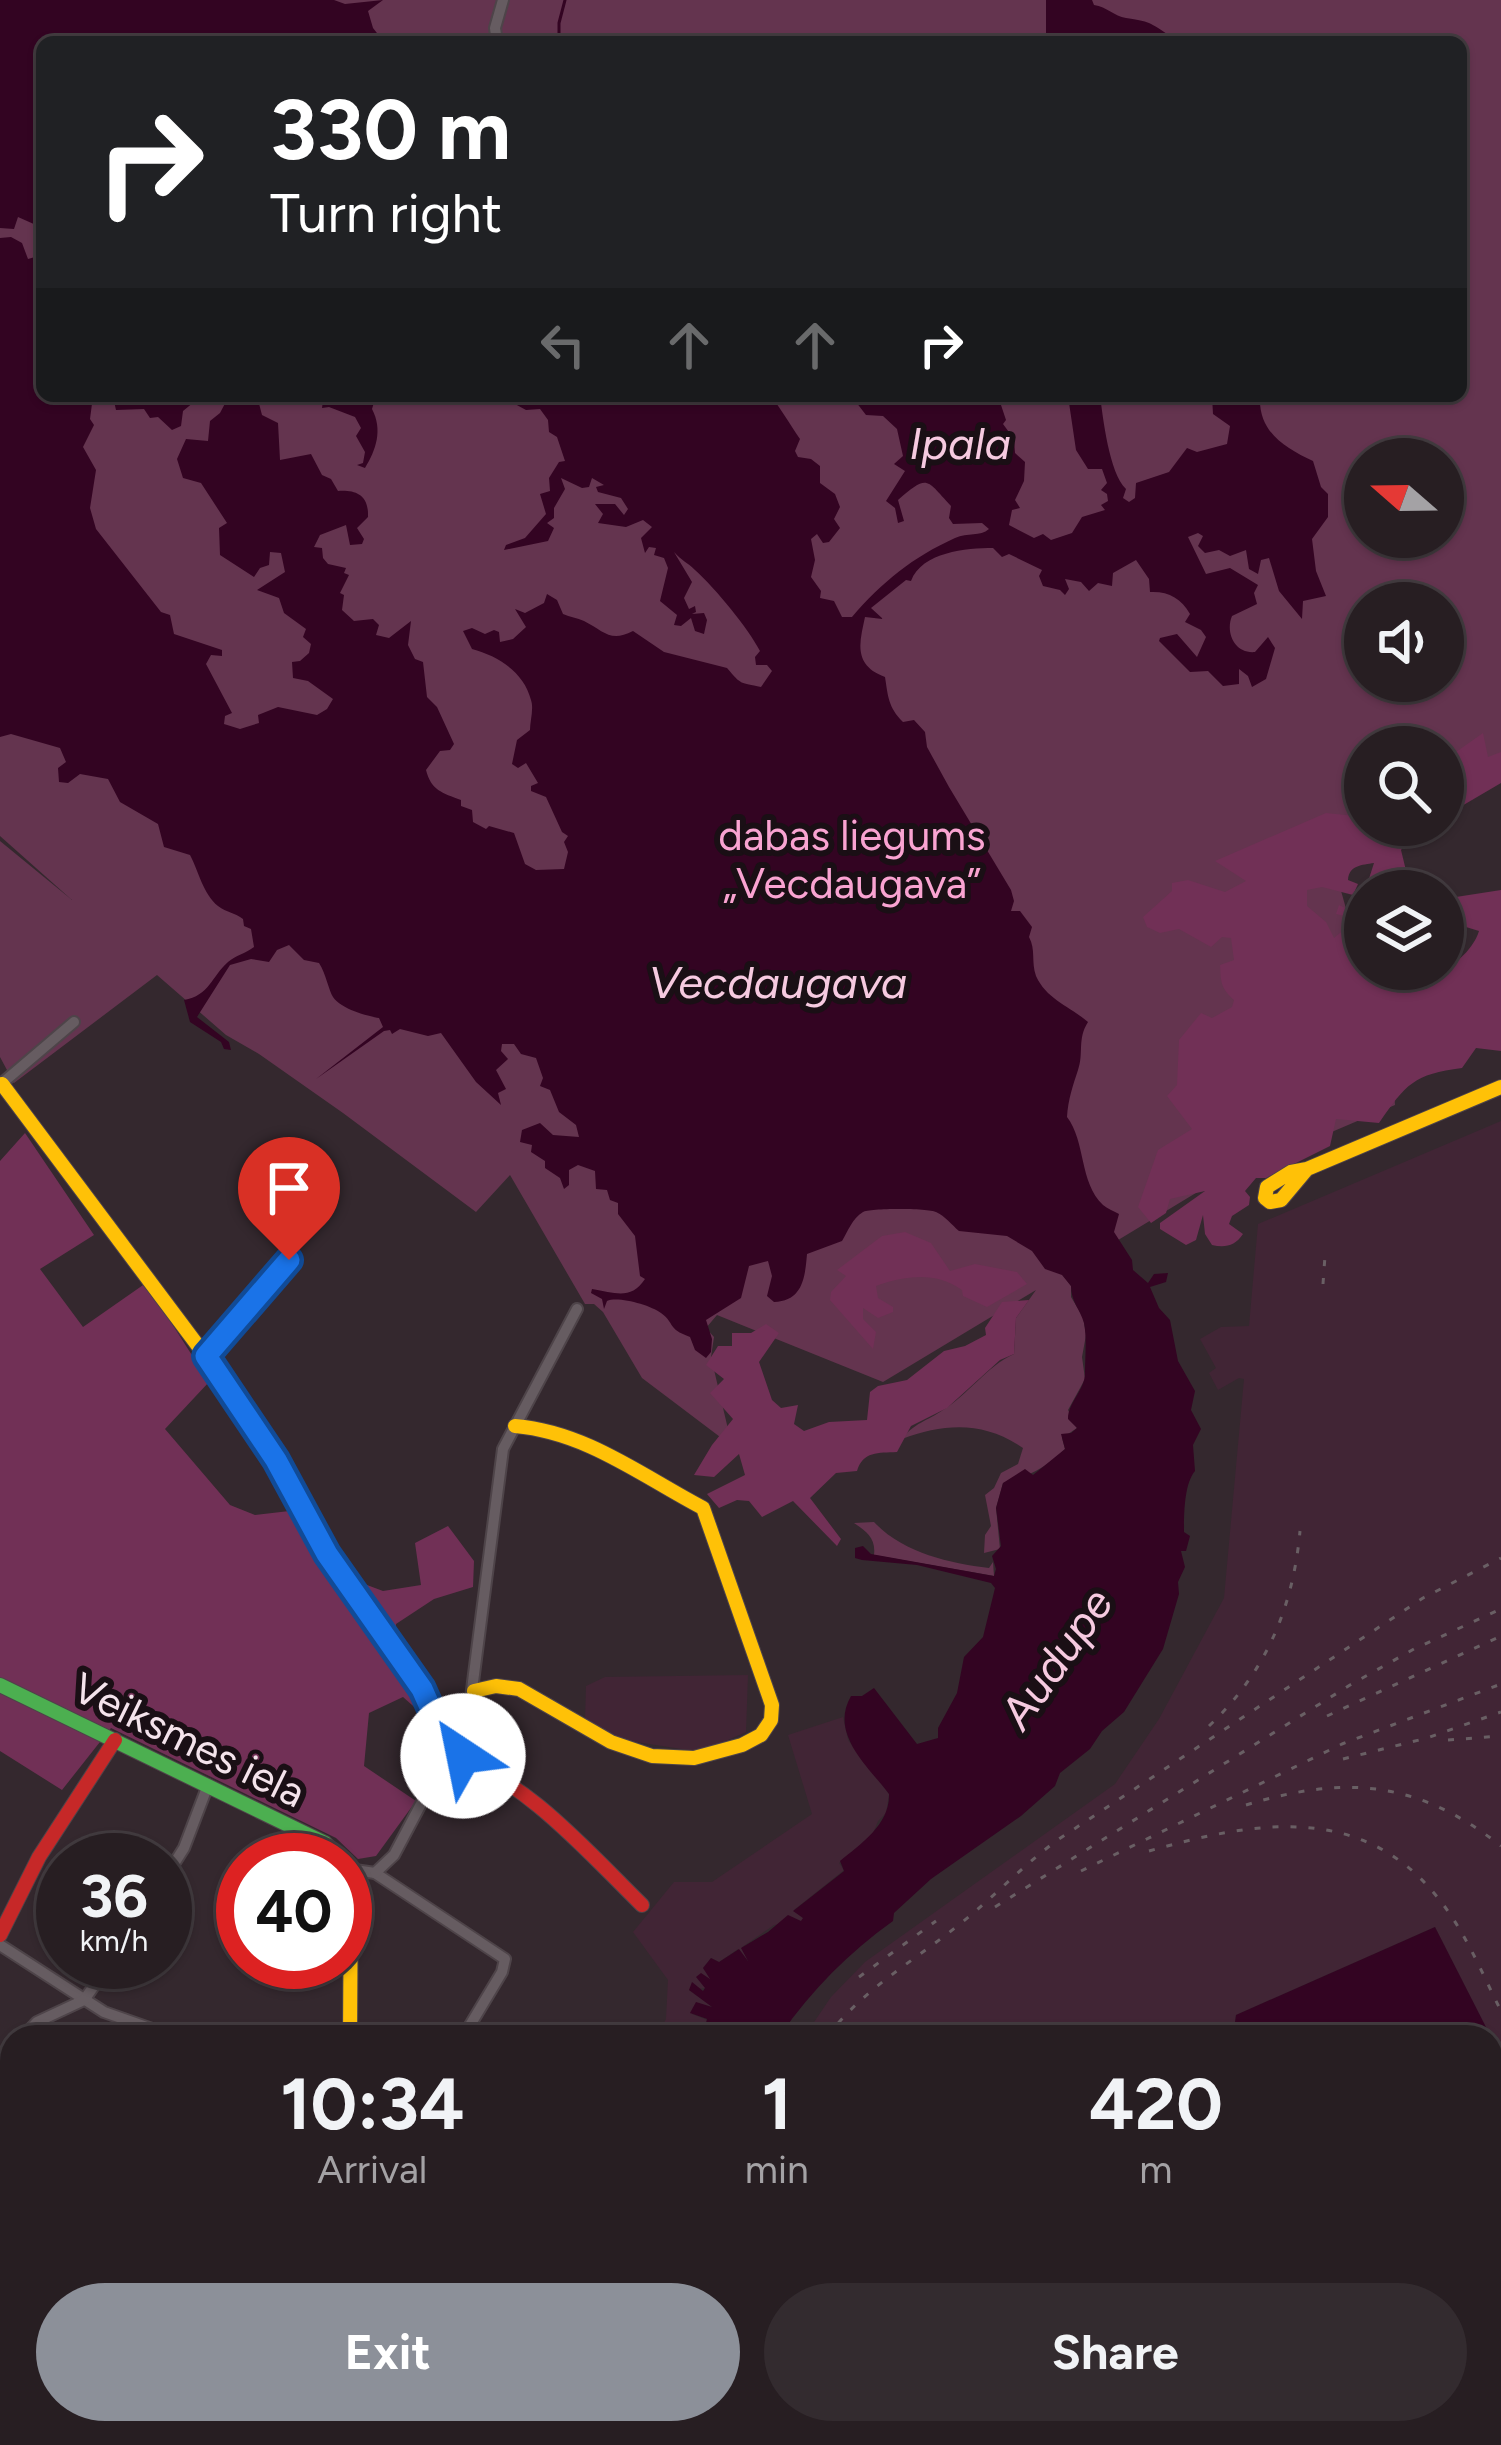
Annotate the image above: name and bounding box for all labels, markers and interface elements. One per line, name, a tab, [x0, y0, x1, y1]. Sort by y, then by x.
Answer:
text: 330 m	[270, 79, 511, 180]
icon: right	[72, 84, 228, 240]
text: Turn right	[270, 181, 502, 246]
icon: left	[530, 312, 596, 378]
icon: ahead	[656, 312, 722, 378]
icon: ahead	[782, 312, 848, 378]
icon: right	[908, 312, 974, 378]
water label: Ipala	[909, 416, 1011, 470]
north arrow	[1344, 438, 1464, 558]
map controls	[1344, 438, 1464, 990]
button: sound	[1344, 582, 1464, 702]
button: search	[1344, 726, 1464, 846]
park label: dabas liegums „Vecdaugava”	[718, 810, 986, 909]
button: layers	[1344, 870, 1464, 990]
water label: Vecdaugava	[649, 955, 907, 1009]
pin	[238, 1137, 340, 1260]
icon: arrive	[256, 1155, 322, 1221]
water label: Audupe	[987, 1578, 1124, 1740]
street label: Veiksmes iela	[65, 1662, 313, 1818]
position arrow	[400, 1693, 526, 1819]
speed limit sign: 40	[216, 1833, 372, 1989]
text: 36	[80, 1860, 148, 1932]
text: km/h	[80, 1922, 148, 1959]
text: 10:34	[280, 2061, 465, 2147]
text: 1	[762, 2061, 792, 2147]
text: 420	[1089, 2061, 1223, 2147]
text: Arrival	[317, 2146, 427, 2193]
text: min	[745, 2146, 809, 2193]
text: m	[1139, 2146, 1172, 2193]
button: Exit	[36, 2283, 740, 2421]
button: Share	[764, 2283, 1467, 2421]

